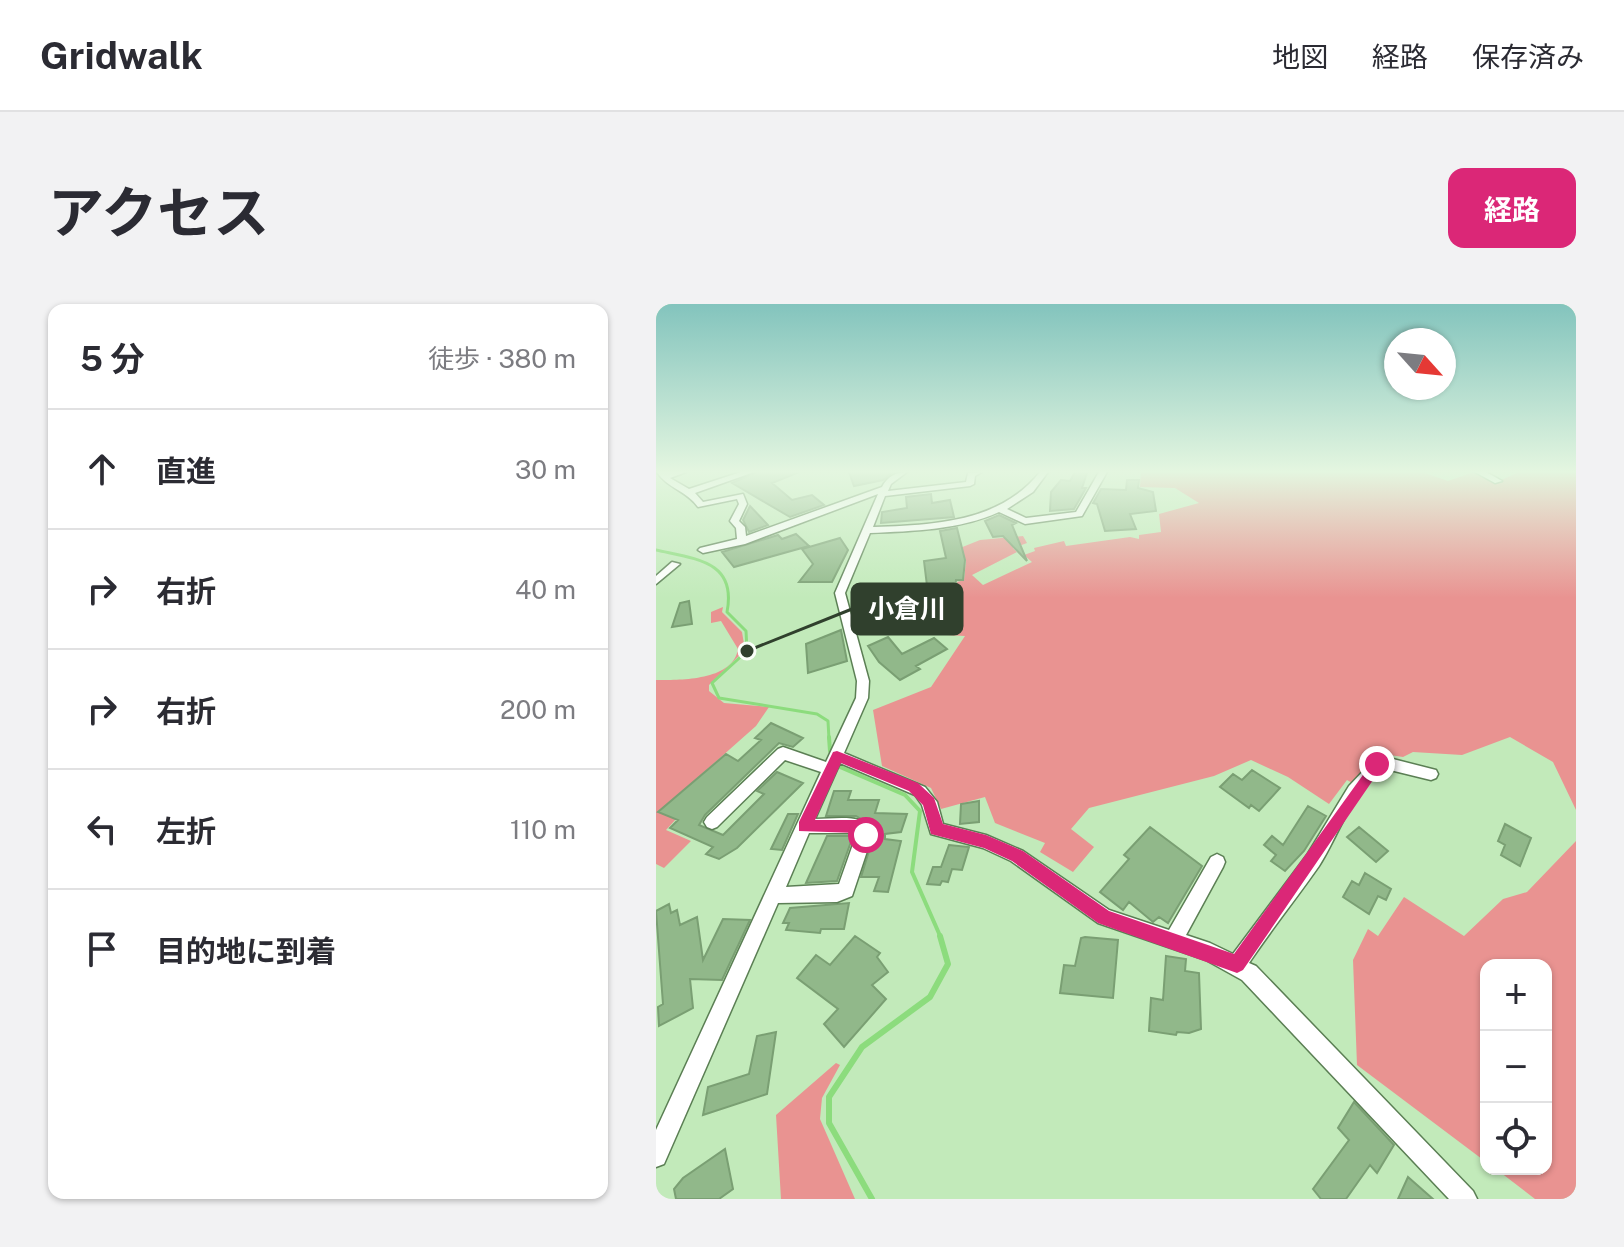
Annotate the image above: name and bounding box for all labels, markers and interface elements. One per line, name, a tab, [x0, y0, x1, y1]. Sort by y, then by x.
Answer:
text: Gridwalk	[40, 33, 203, 78]
text: 地図	[1272, 40, 1328, 73]
text: 経路	[1372, 40, 1428, 73]
text: 保存済み	[1472, 40, 1584, 73]
button: 経路	[1448, 168, 1576, 248]
text: アクセス	[48, 180, 269, 246]
north arrow	[1384, 328, 1456, 400]
text: 5 分	[80, 339, 145, 379]
text: 徒歩 · 380 m	[428, 343, 576, 374]
icon: ahead	[80, 447, 124, 491]
text: 直進	[156, 453, 216, 489]
text: 30 m	[515, 454, 576, 485]
icon: right	[80, 567, 124, 611]
text: 右折	[156, 573, 216, 609]
text: 40 m	[515, 574, 576, 605]
callout: 小倉川	[852, 584, 962, 634]
text: 小倉川	[868, 593, 946, 624]
icon: right	[80, 687, 124, 731]
text: 右折	[156, 693, 216, 729]
text: 200 m	[500, 694, 576, 725]
route end	[1359, 746, 1395, 782]
icon: left	[80, 807, 124, 851]
text: 左折	[156, 813, 216, 849]
text: 110 m	[510, 814, 576, 845]
route start	[848, 817, 884, 853]
icon: arrive	[80, 927, 124, 971]
text: 目的地に到着	[156, 933, 336, 969]
map controls	[1480, 959, 1552, 1175]
button: +	[1480, 959, 1552, 1031]
button: −	[1480, 1031, 1552, 1103]
button: locate	[1480, 1103, 1552, 1175]

